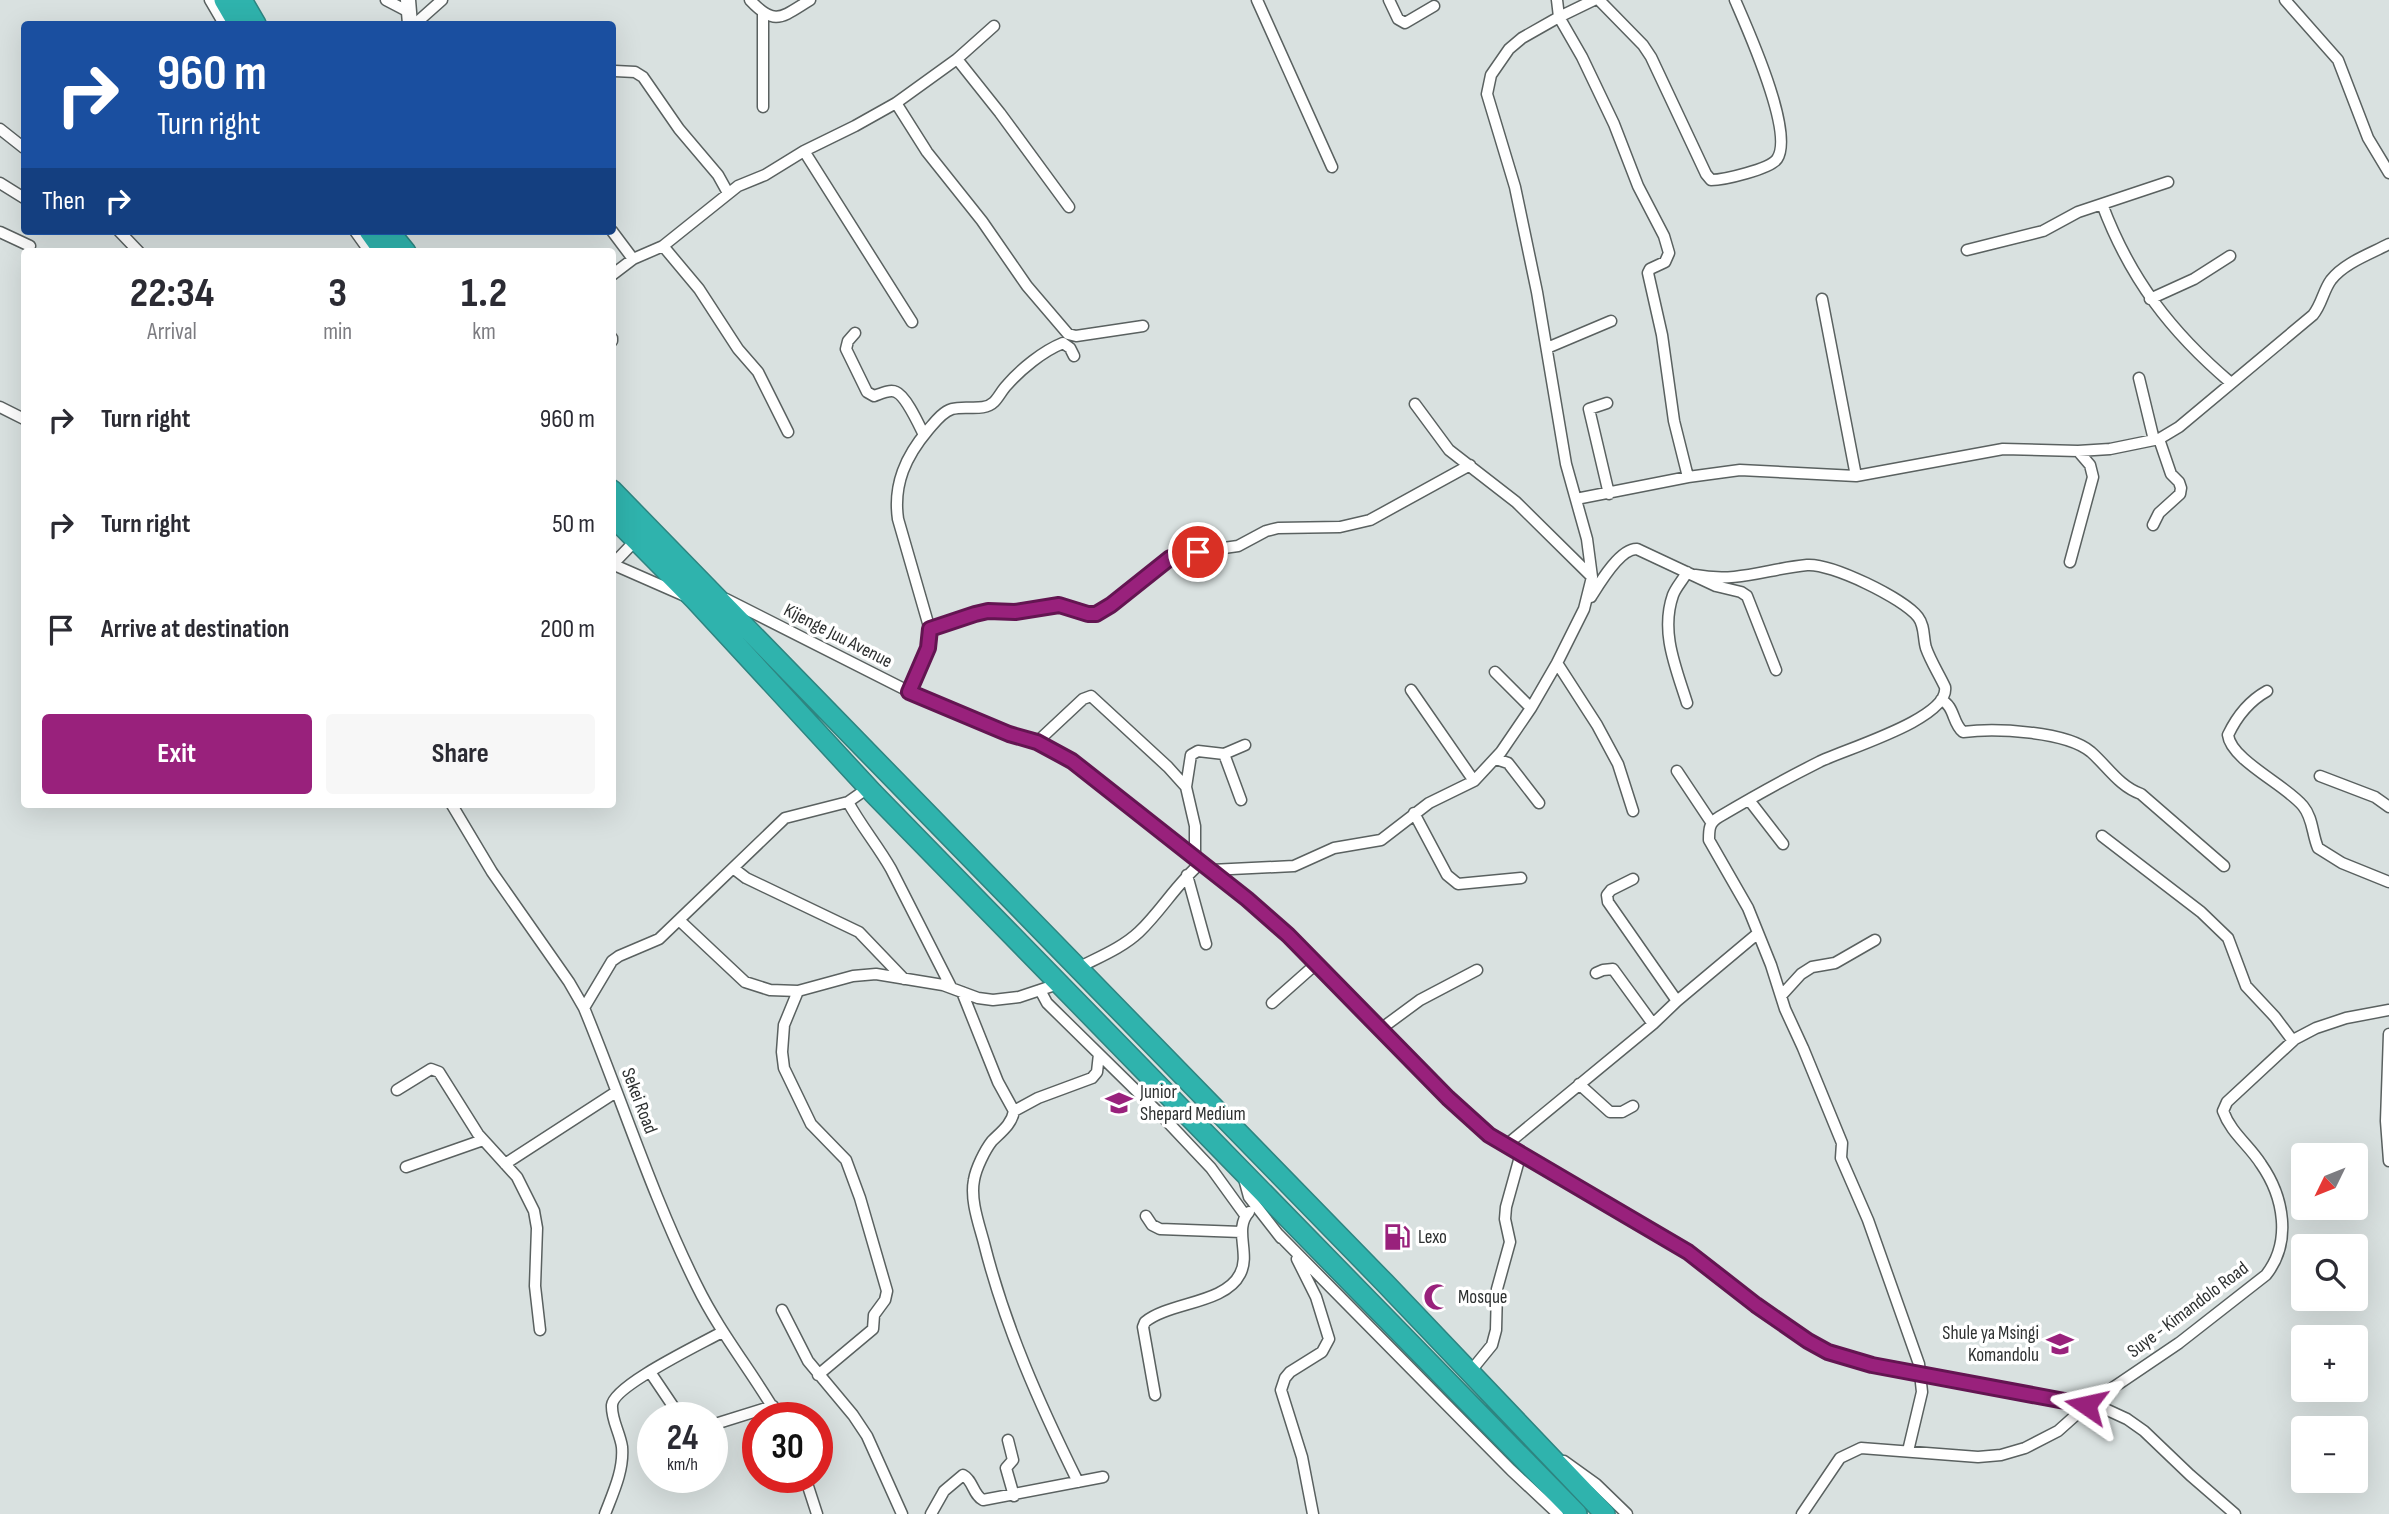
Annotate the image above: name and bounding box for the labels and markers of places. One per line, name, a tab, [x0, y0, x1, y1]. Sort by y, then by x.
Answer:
pin	[1168, 522, 1228, 582]
place label: Junior Shepard Medium	[1139, 1081, 1246, 1126]
school or university icon: Junior Shepard Medium	[1104, 1088, 1134, 1118]
fuel station icon: Lexo	[1382, 1222, 1412, 1252]
place label: Lexo	[1418, 1226, 1447, 1249]
mosque icon: Mosque	[1422, 1282, 1452, 1312]
place label: Mosque	[1458, 1286, 1507, 1309]
place label: Shule ya Msingi Komandolu	[1942, 1322, 2039, 1367]
school or university icon: Shule ya Msingi Komandolu	[2045, 1329, 2075, 1359]

